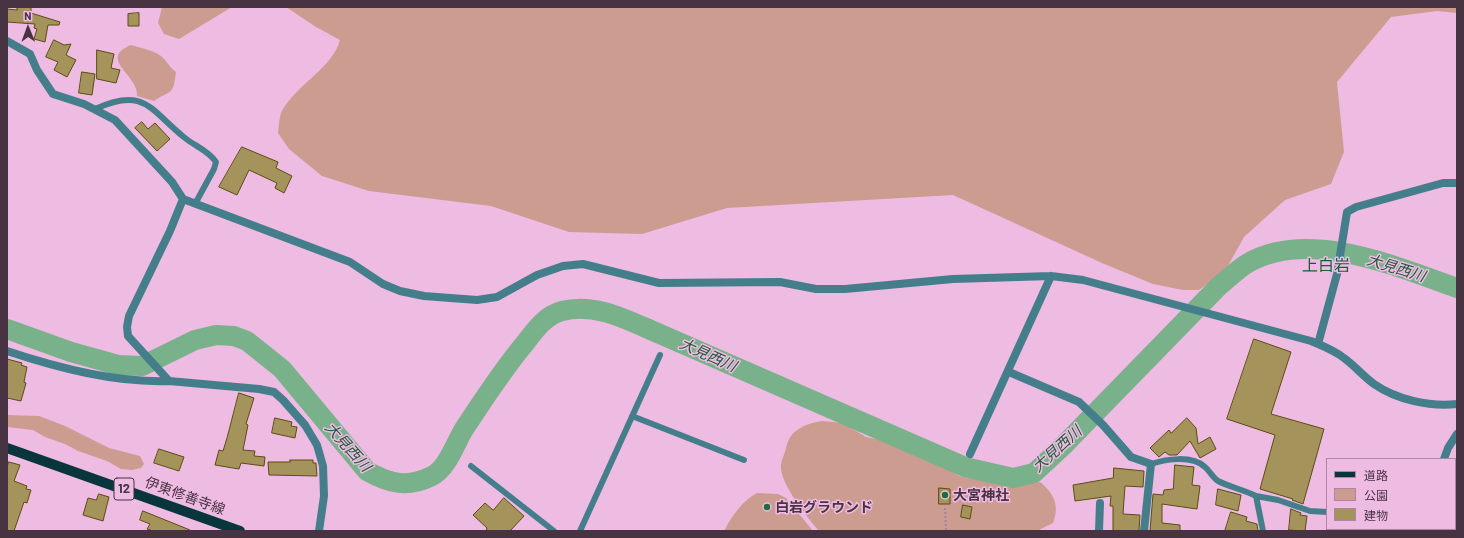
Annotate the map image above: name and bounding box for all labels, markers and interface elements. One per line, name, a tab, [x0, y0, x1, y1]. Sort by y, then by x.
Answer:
north arrow	[8, 8, 48, 48]
text: N	[24, 9, 32, 22]
water label: 大見西川	[1365, 251, 1427, 285]
district label: 上白岩	[1302, 256, 1350, 276]
water label: 大見西川	[677, 335, 739, 375]
water label: 大見西川	[321, 419, 375, 475]
water label: 大見西川	[1029, 422, 1085, 476]
legend	[1326, 458, 1456, 530]
text: 道路	[1364, 468, 1388, 482]
street label: 伊東修善寺線	[143, 474, 227, 518]
road number: 12	[114, 478, 134, 500]
place label: 大宮神社	[953, 487, 1009, 503]
text: 公園	[1364, 488, 1388, 502]
marker: 大宮神社	[940, 490, 950, 500]
place label: 白岩グラウンド	[775, 499, 873, 515]
marker: 白岩グラウンド	[762, 502, 772, 512]
text: 建物	[1364, 508, 1388, 522]

